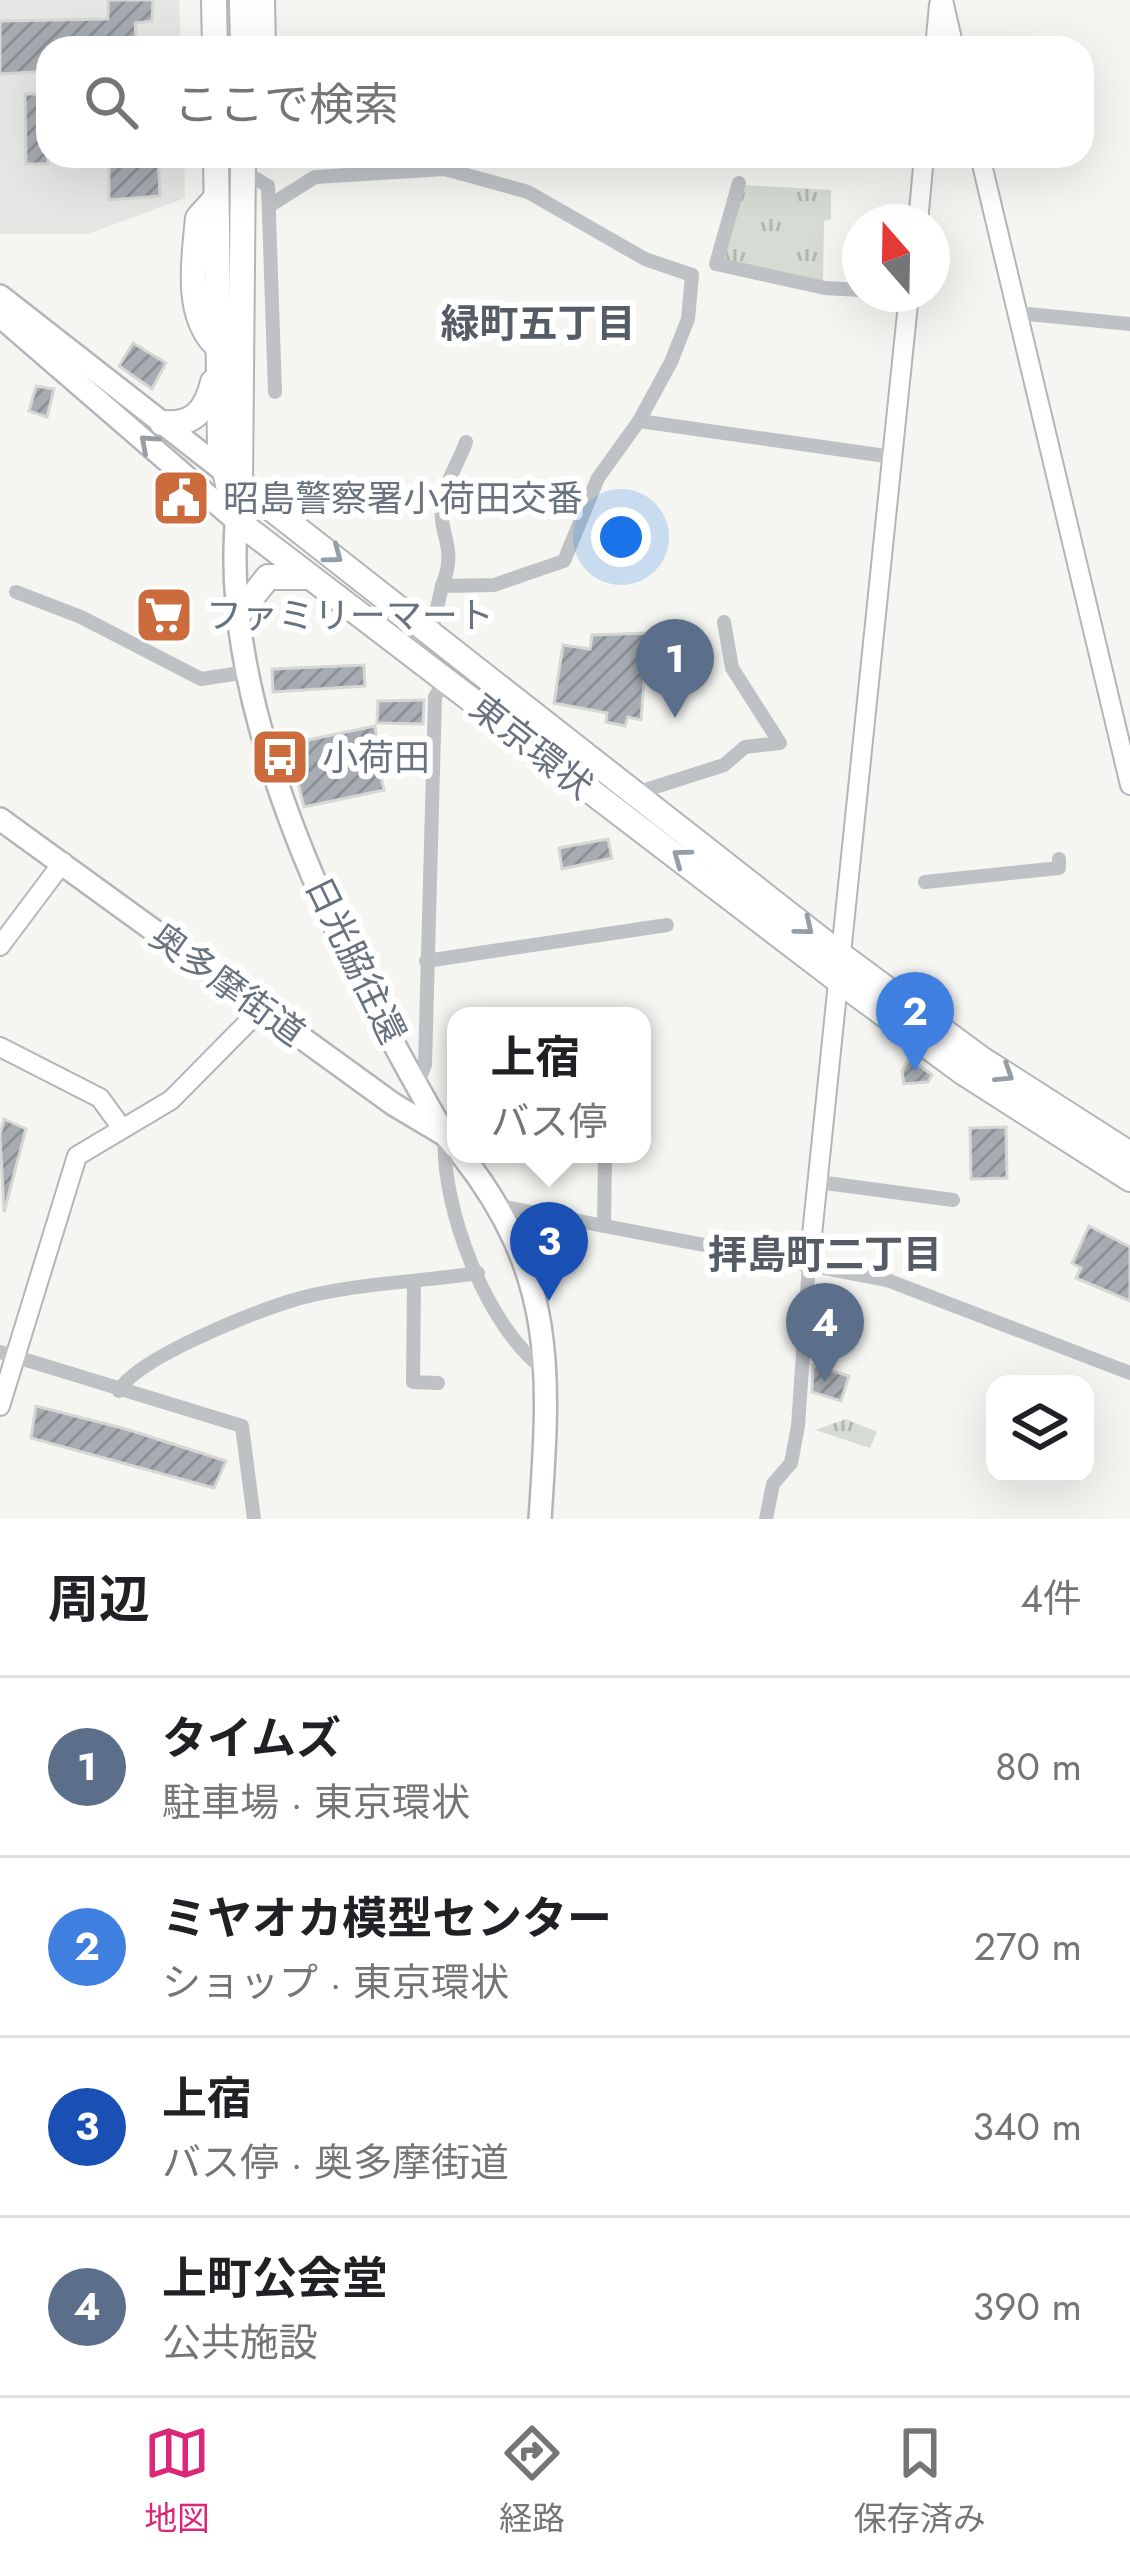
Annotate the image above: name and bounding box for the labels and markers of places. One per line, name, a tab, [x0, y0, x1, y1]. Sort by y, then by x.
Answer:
public building icon: 昭島警察署小荷田交番	[150, 467, 212, 529]
place label: 昭島警察署小荷田交番	[223, 472, 583, 524]
supermarket icon: ファミリーマート	[133, 584, 195, 646]
place label: ファミリーマート	[206, 589, 494, 641]
pin: 1	[636, 619, 714, 718]
bus stop icon: 小荷田	[249, 726, 311, 788]
place label: 小荷田	[322, 731, 430, 783]
pin: 2	[876, 972, 954, 1071]
pin: 3	[510, 1202, 588, 1301]
pin: 4	[786, 1283, 864, 1382]

